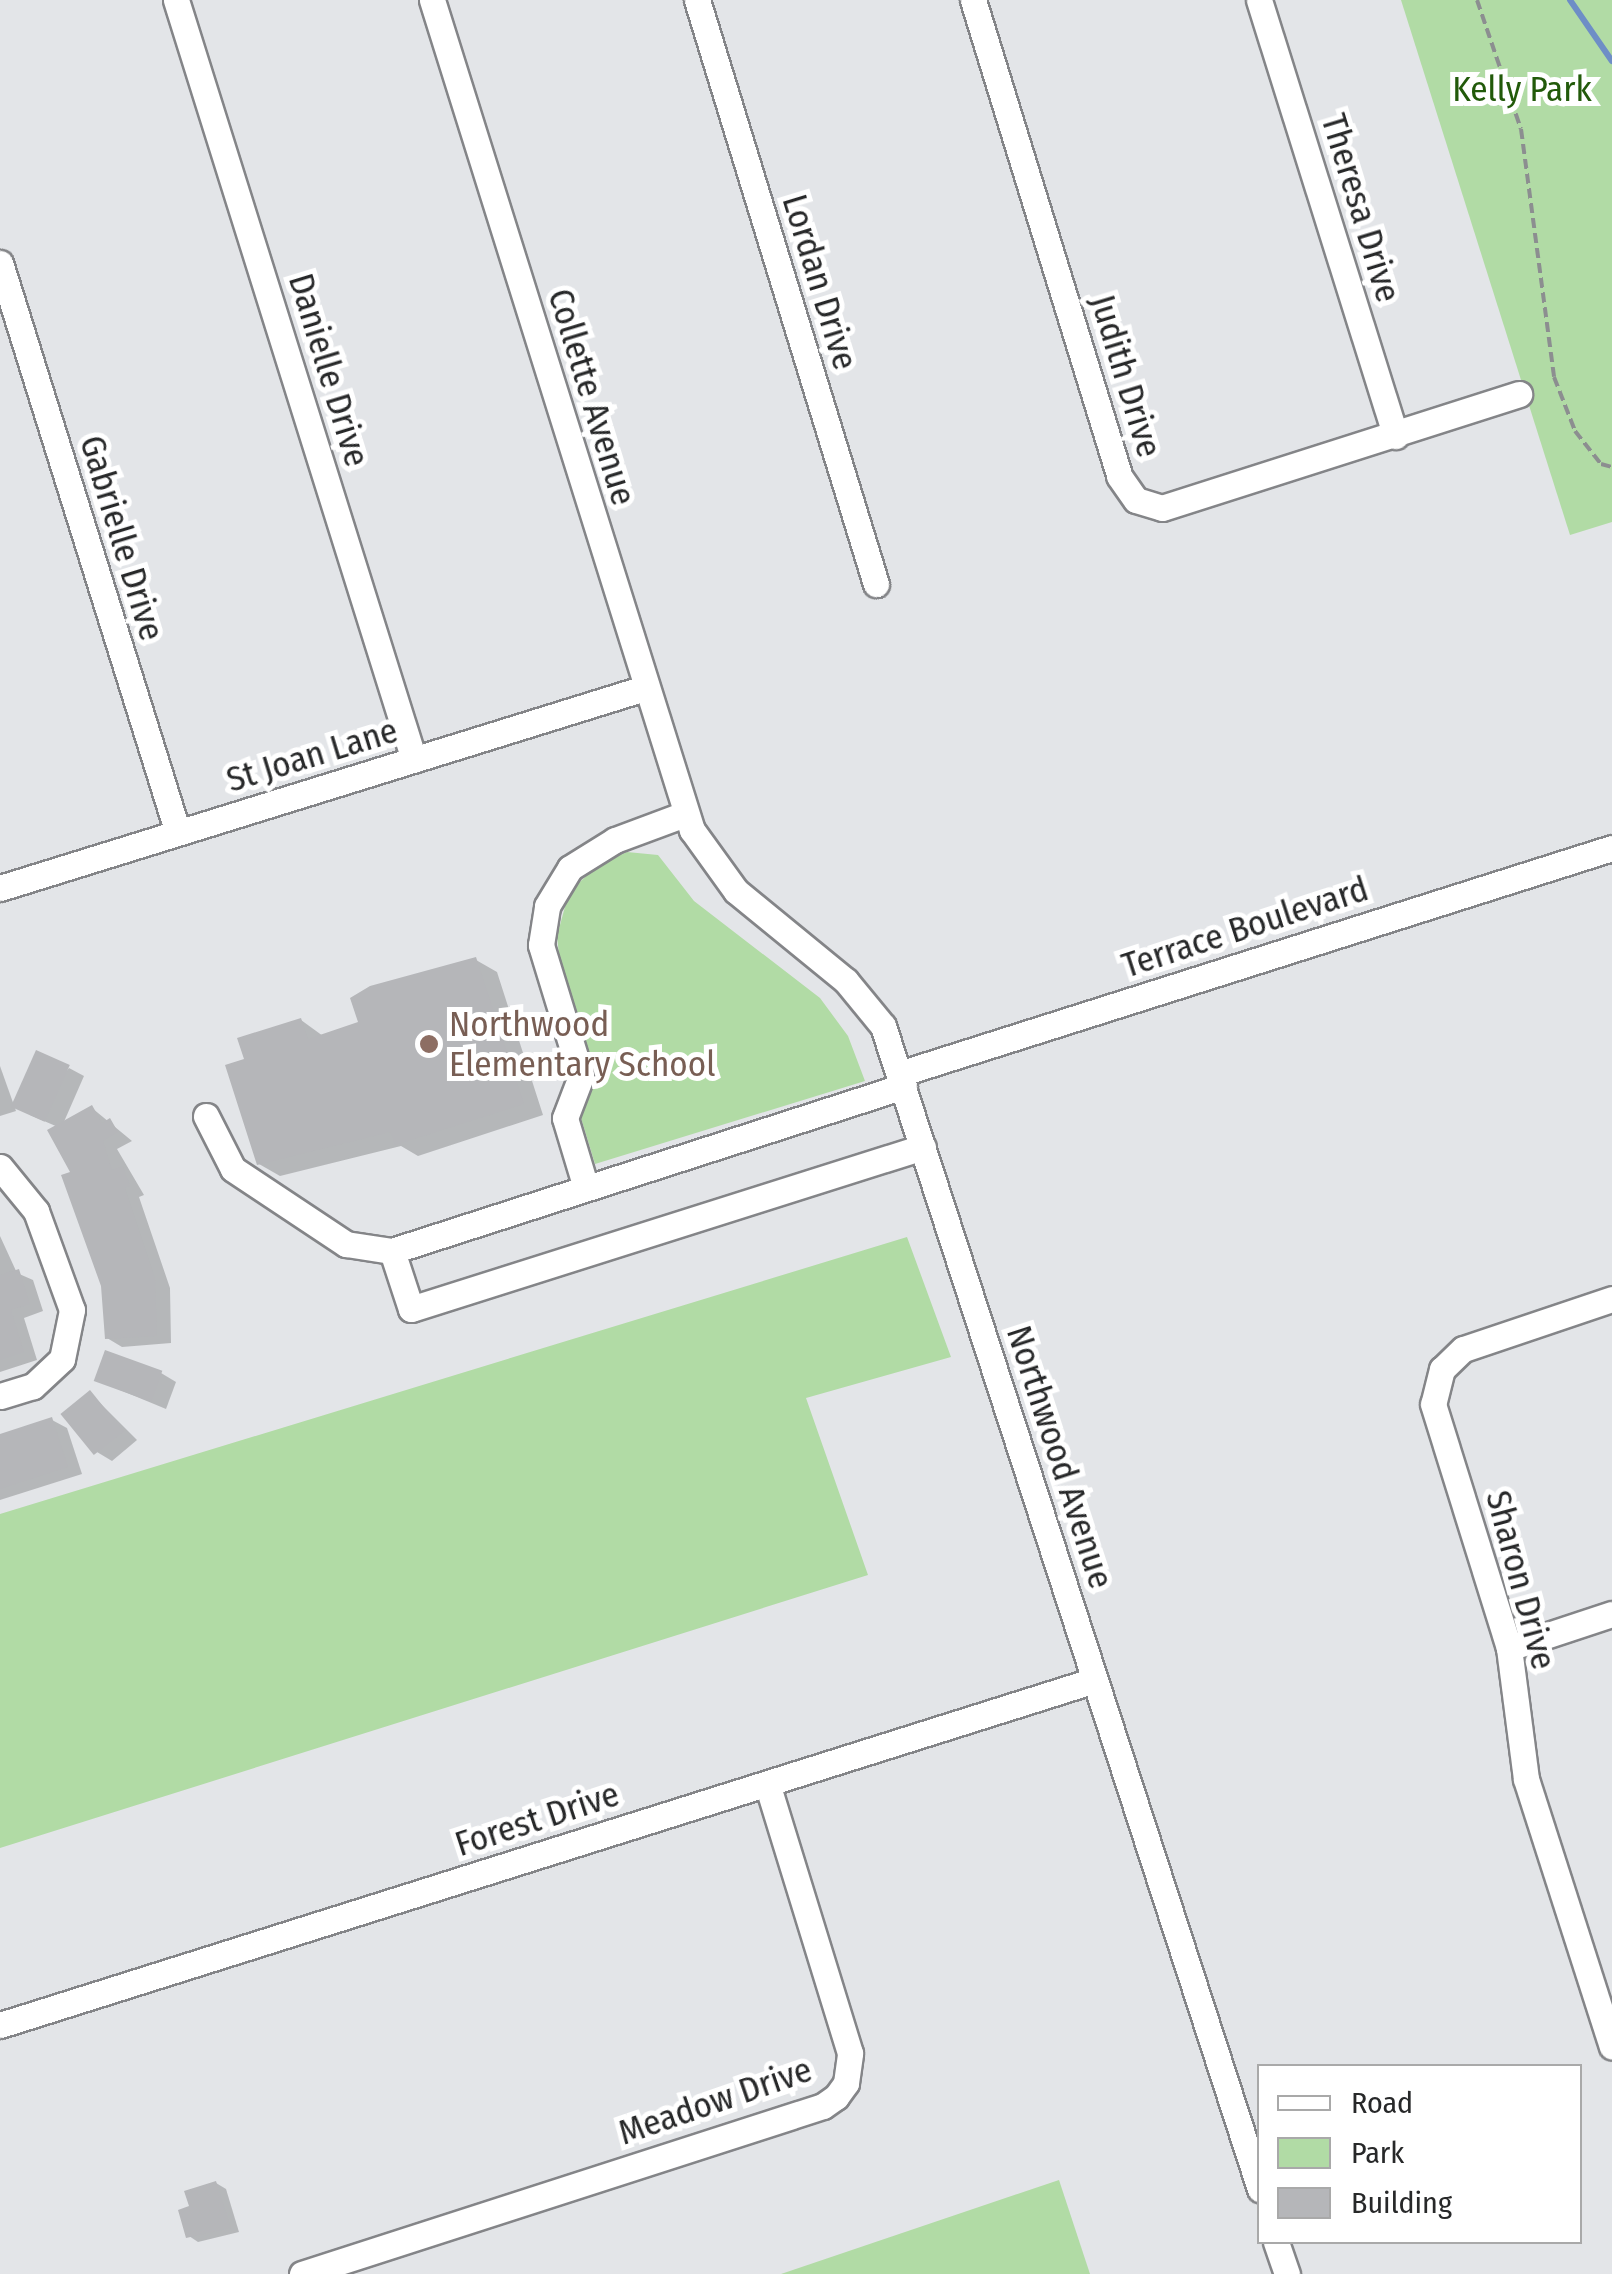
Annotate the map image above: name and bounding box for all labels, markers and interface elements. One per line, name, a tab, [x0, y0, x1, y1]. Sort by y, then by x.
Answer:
park label: Kelly Park	[1452, 68, 1592, 110]
street label: Theresa Drive	[1312, 109, 1410, 307]
street label: Lordan Drive	[773, 189, 867, 375]
street label: Danielle Drive	[280, 268, 378, 472]
street label: Collette Avenue	[539, 284, 645, 510]
street label: Judith Drive	[1081, 290, 1171, 462]
street label: Gabrielle Drive	[71, 430, 173, 646]
street label: St Joan Lane	[221, 709, 403, 801]
street label: Terrace Boulevard	[1117, 867, 1373, 987]
place label: Northwood Elementary School	[449, 1003, 715, 1085]
marker: Northwood Elementary School	[418, 1033, 440, 1055]
street label: Northwood Avenue	[998, 1320, 1122, 1594]
street label: Sharon Drive	[1477, 1486, 1565, 1674]
street label: Forest Drive	[450, 1773, 624, 1865]
street label: Meadow Drive	[613, 2048, 817, 2154]
legend	[1257, 2064, 1582, 2244]
text: Road	[1351, 2085, 1413, 2121]
text: Park	[1351, 2135, 1404, 2171]
text: Building	[1351, 2185, 1452, 2221]

